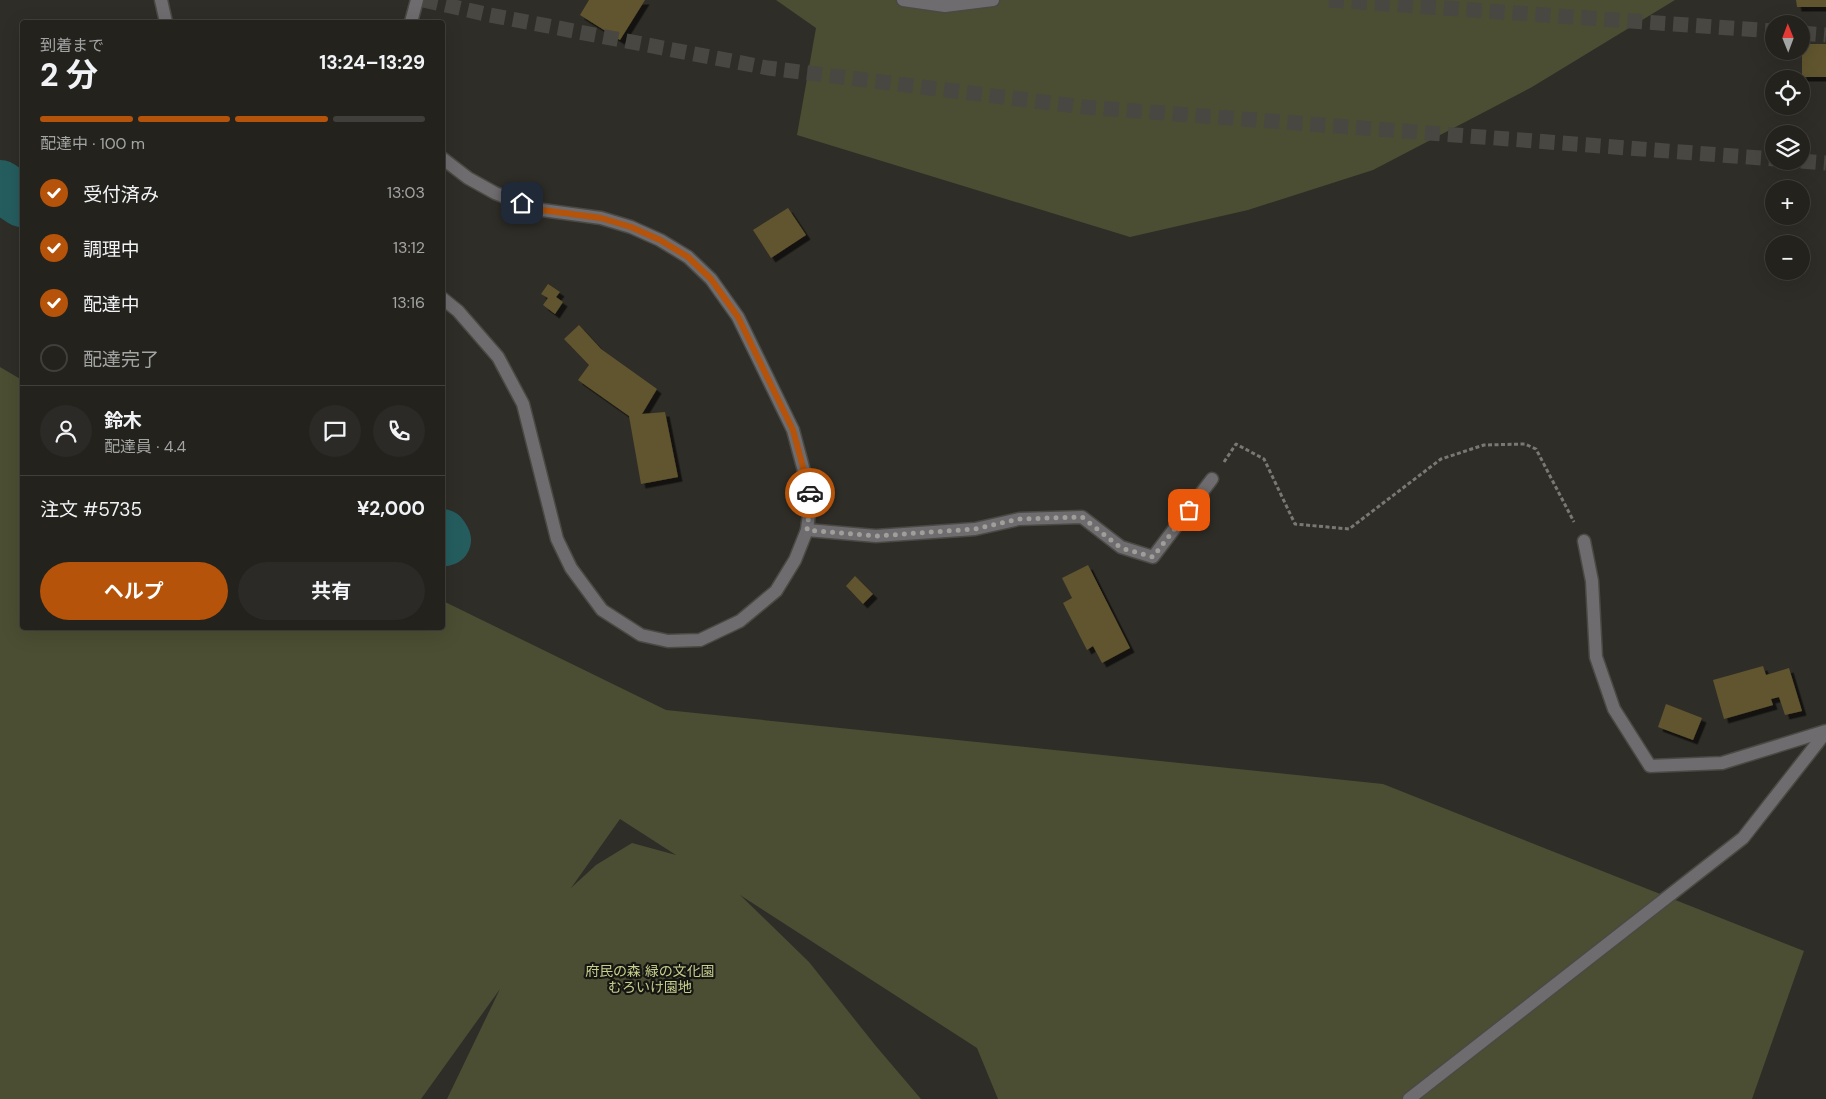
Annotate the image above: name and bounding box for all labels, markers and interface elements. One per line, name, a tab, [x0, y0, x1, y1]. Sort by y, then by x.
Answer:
north arrow	[1765, 15, 1810, 60]
map controls	[1765, 15, 1810, 280]
text: 到着まで	[40, 35, 104, 56]
text: 13:24–13:29	[319, 50, 425, 75]
text: 2 分	[40, 54, 98, 96]
button: locate	[1765, 70, 1810, 115]
button: layers	[1765, 125, 1810, 170]
text: 配達中 · 100 m	[40, 133, 145, 154]
icon: check	[40, 179, 68, 207]
button: +	[1765, 180, 1810, 225]
text: 受付済み	[83, 182, 159, 207]
text: 13:03	[387, 182, 425, 203]
pin	[501, 182, 543, 224]
icon: home	[508, 189, 536, 217]
icon: check	[40, 234, 68, 262]
button: −	[1765, 235, 1810, 280]
text: 調理中	[83, 237, 140, 262]
text: 13:12	[393, 237, 425, 258]
icon: check	[40, 289, 68, 317]
text: 配達中	[83, 292, 140, 317]
text: 13:16	[392, 292, 425, 313]
text: 配達完了	[83, 347, 159, 372]
button: person	[40, 405, 92, 457]
button: chat	[309, 405, 361, 457]
button: phone	[373, 405, 425, 457]
text: 鈴木	[104, 408, 142, 433]
text: 配達員 · 4.4	[104, 436, 186, 457]
courier	[785, 468, 835, 518]
icon: car	[796, 479, 824, 507]
pin	[1168, 489, 1210, 531]
text: ¥2,000	[357, 496, 425, 521]
icon: bag	[1175, 496, 1203, 524]
text: 注文 #5735	[40, 497, 142, 522]
button: ヘルプ	[40, 562, 228, 620]
button: 共有	[238, 562, 425, 620]
park label: 府民の森 緑の文化園 むろいけ園地	[585, 962, 715, 996]

